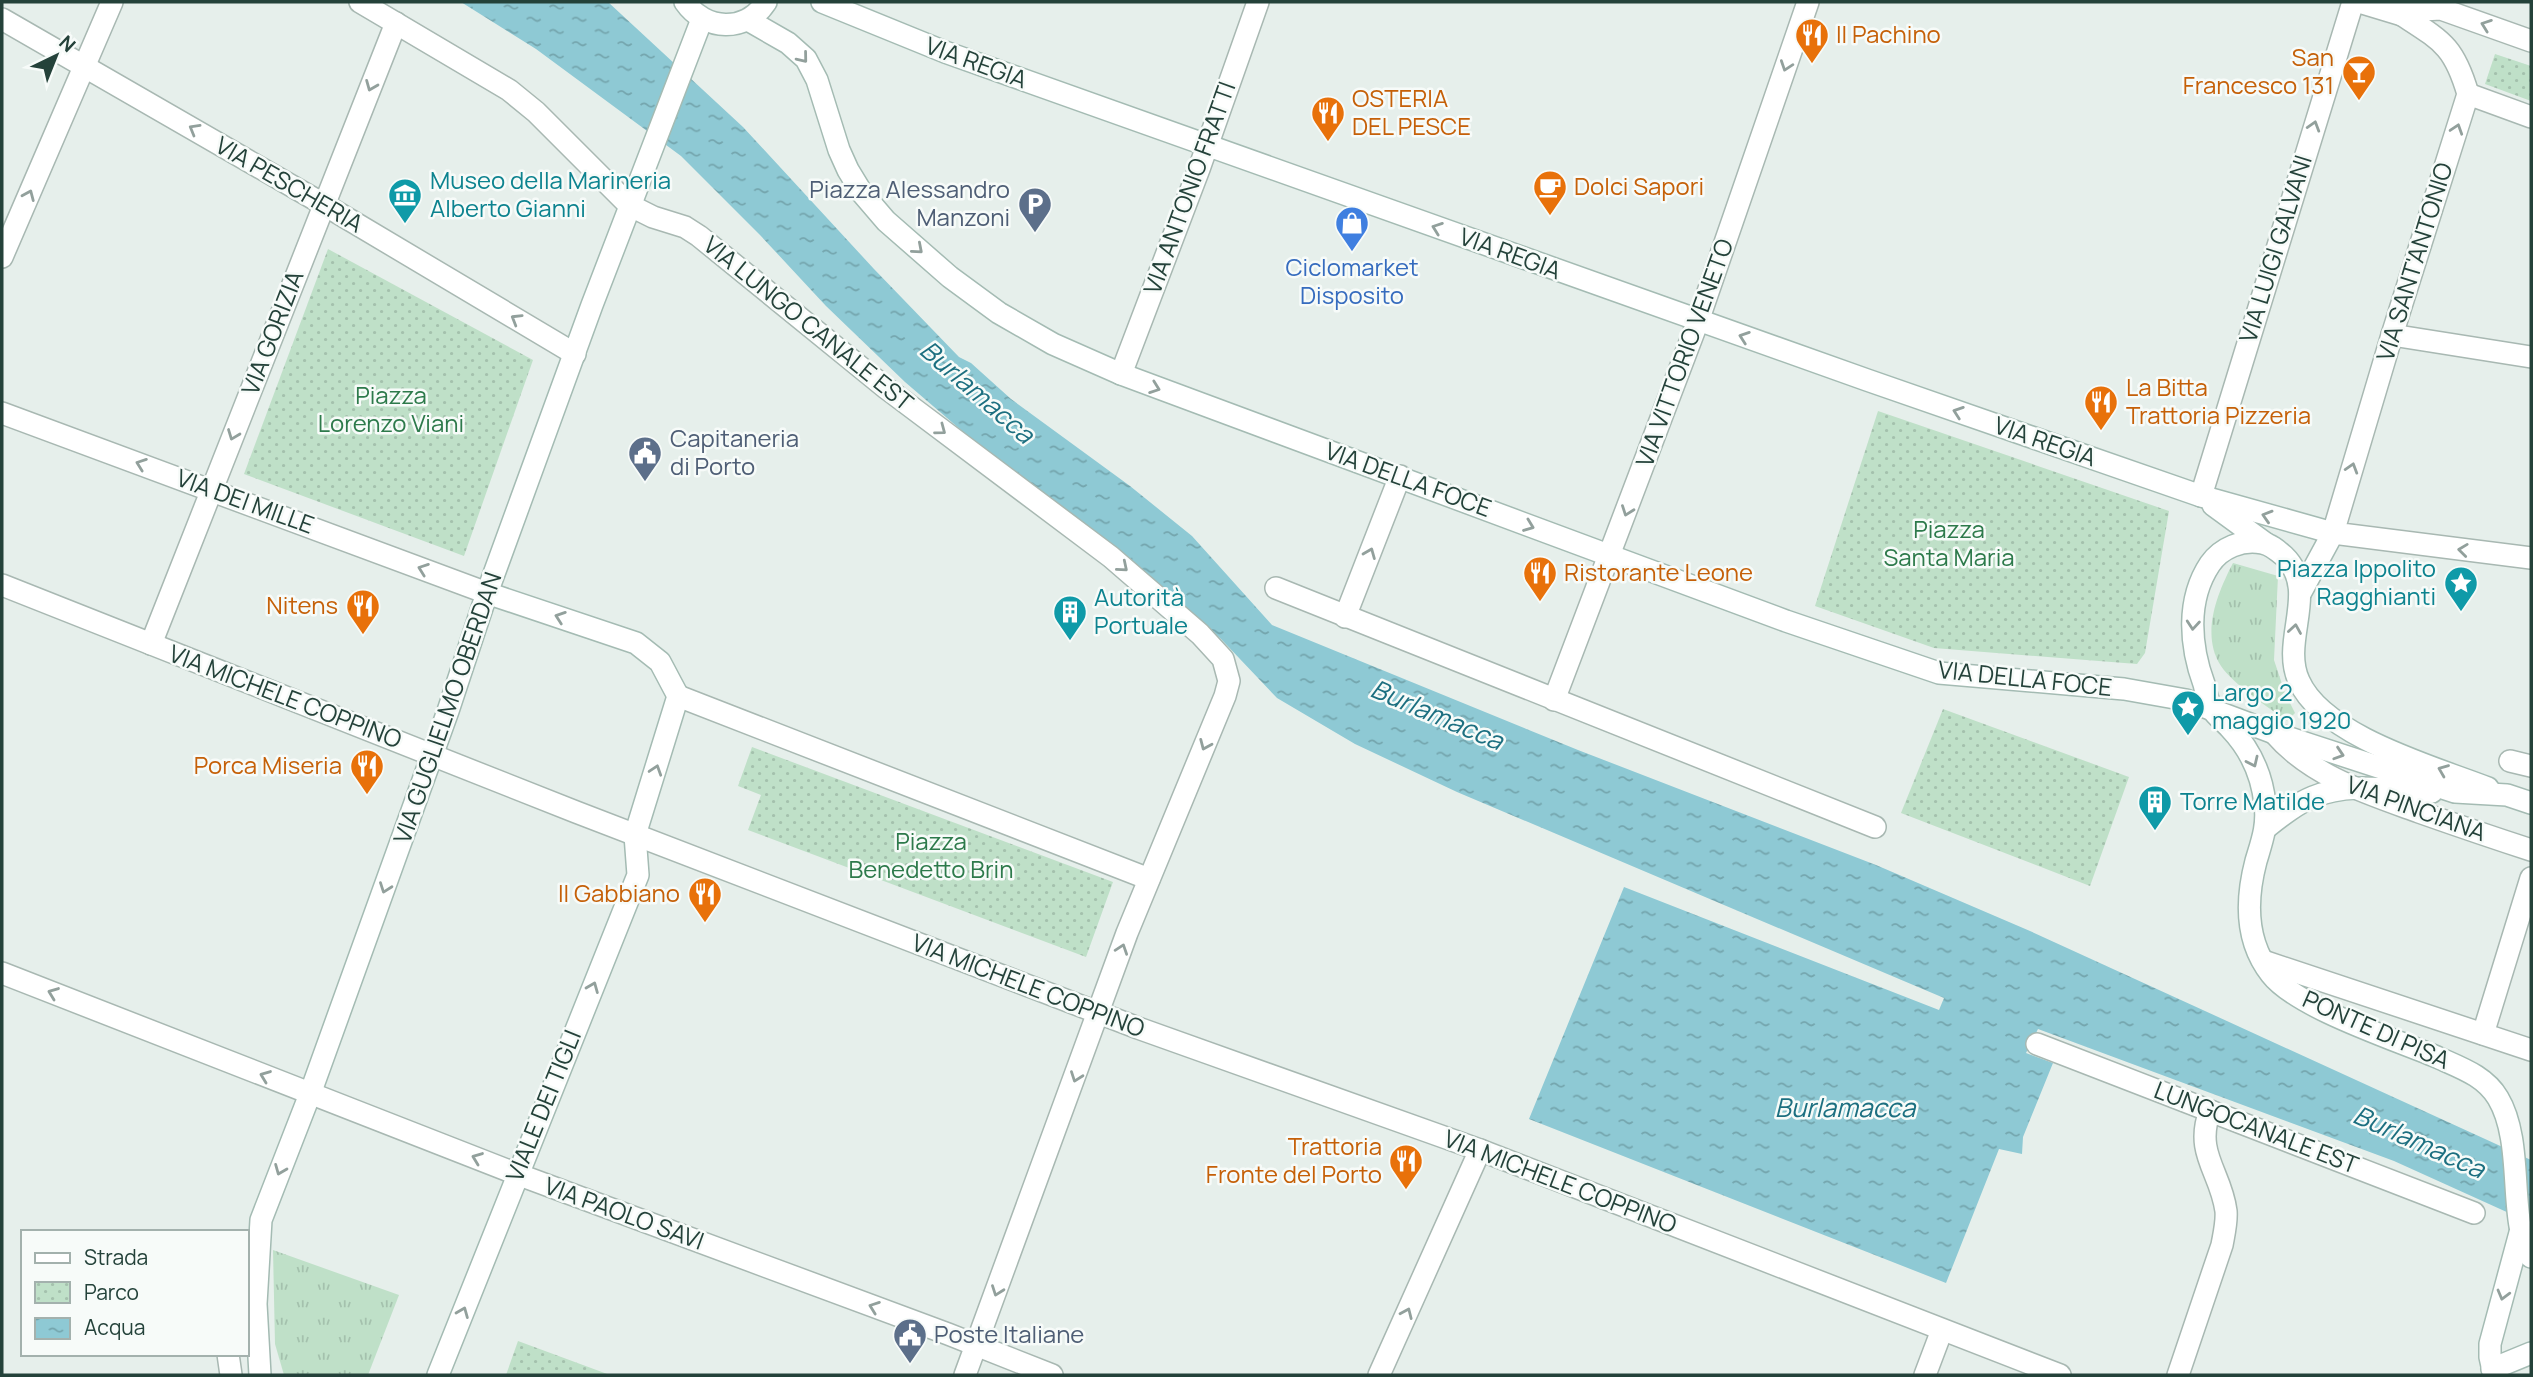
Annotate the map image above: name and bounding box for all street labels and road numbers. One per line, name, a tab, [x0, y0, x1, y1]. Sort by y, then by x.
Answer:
street label: VIA REGIA	[921, 28, 1032, 95]
street label: VIA ANTONIO FRATTI	[1135, 76, 1242, 299]
street label: VIA PESCHERIA	[210, 128, 370, 239]
street label: VIA LUIGI GALVANI	[2230, 151, 2319, 346]
street label: VIA SANT'ANTONIO	[2368, 158, 2459, 365]
street label: VIA REGIA	[1455, 219, 1566, 286]
street label: VIA LUNGO CANALE EST	[697, 228, 921, 418]
street label: VIA VITTORIO VENETO	[1627, 234, 1740, 471]
street label: VIA GORIZIA	[233, 266, 310, 399]
street label: VIA REGIA	[1990, 408, 2101, 473]
street label: VIA DELLA FOCE	[1321, 433, 1496, 524]
street label: VIA DEI MILLE	[172, 460, 319, 541]
street label: VIA GUGLIELMO OBERDAN	[385, 567, 509, 848]
street label: VIA MICHELE COPPINO	[164, 636, 407, 755]
street label: VIA DELLA FOCE	[1937, 652, 2114, 703]
street label: VIA PINCIANA	[2342, 767, 2491, 848]
street label: VIA MICHELE COPPINO	[907, 925, 1150, 1044]
street label: PONTE DI PISA	[2298, 981, 2455, 1076]
street label: VIALE DEI TIGLI	[497, 1025, 588, 1186]
street label: LUNGOCANALE EST	[2150, 1072, 2364, 1181]
street label: VIA MICHELE COPPINO	[1439, 1121, 1682, 1240]
street label: VIA PAOLO SAVI	[540, 1168, 709, 1257]

